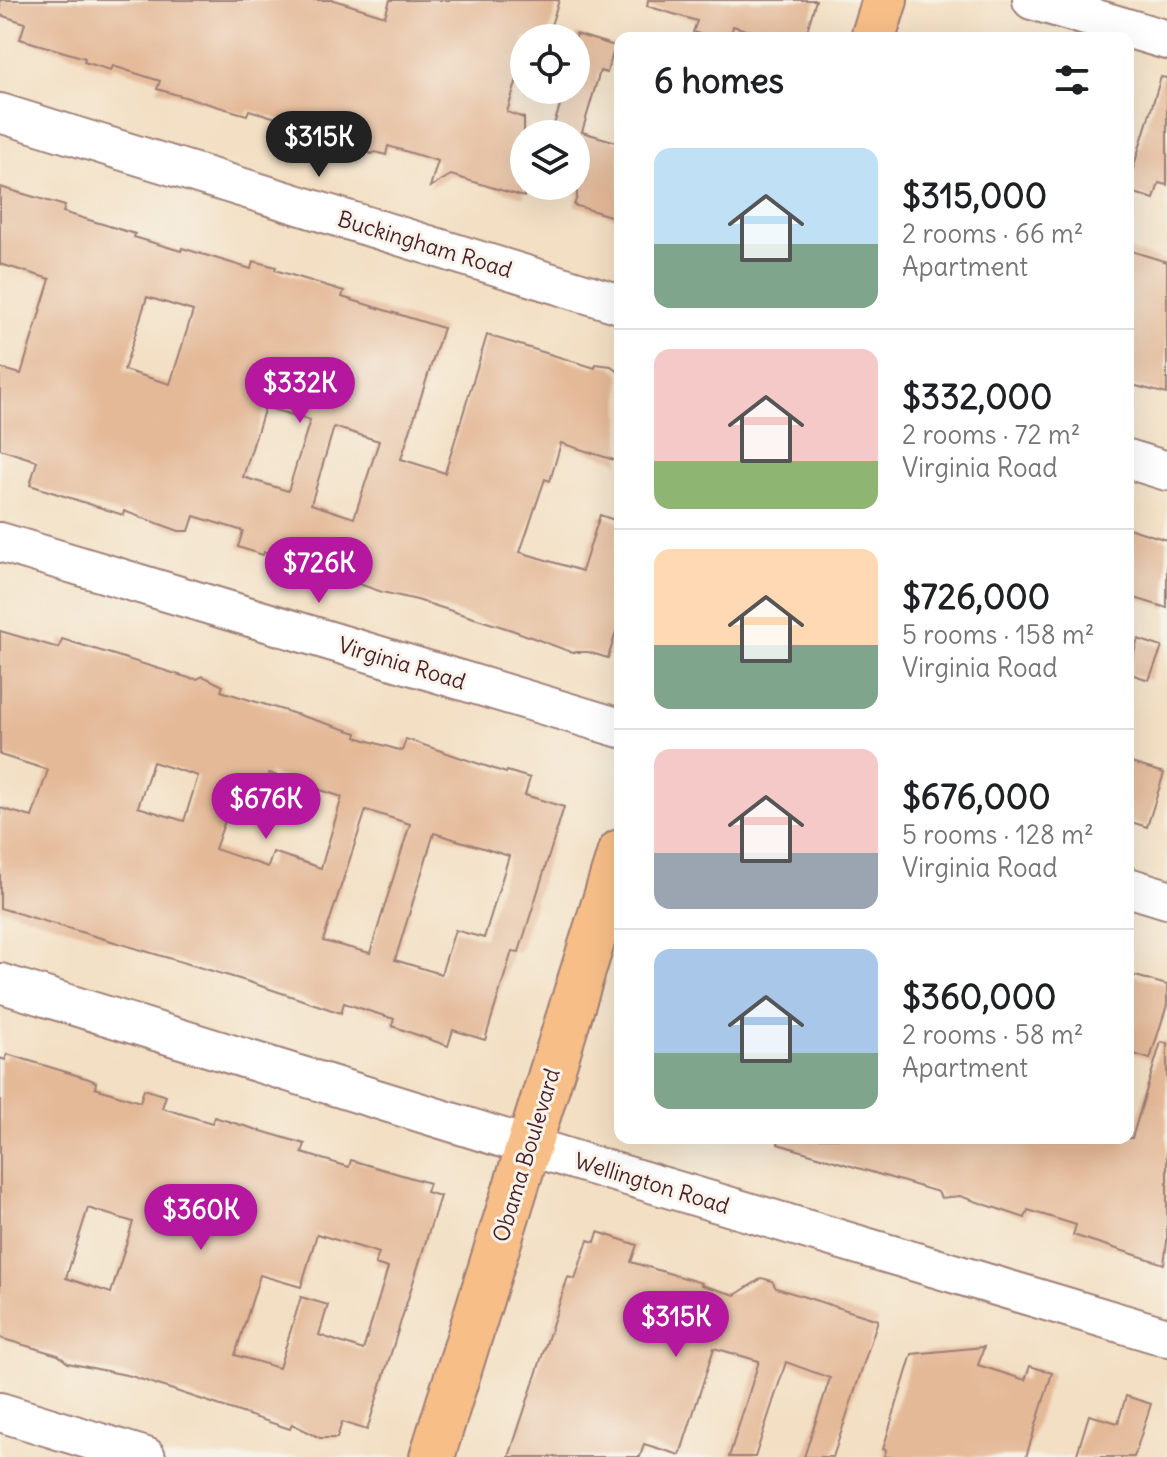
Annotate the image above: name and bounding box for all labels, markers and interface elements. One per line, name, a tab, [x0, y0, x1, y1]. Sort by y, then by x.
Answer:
map controls	[510, 24, 590, 200]
button: locate	[510, 24, 590, 104]
icon: filters	[1050, 58, 1094, 102]
text: 6 homes	[654, 59, 784, 102]
pin: $315K	[263, 111, 375, 179]
text: $315K	[284, 120, 354, 153]
button: layers	[510, 120, 590, 200]
text: $315,000	[902, 174, 1047, 217]
icon: home	[718, 180, 814, 276]
street label: Buckingham Road	[334, 204, 516, 284]
text: 2 rooms · 66 m²	[902, 217, 1084, 250]
text: Apartment	[902, 250, 1028, 283]
pin: $332K	[244, 357, 356, 425]
text: $332K	[263, 366, 337, 399]
text: $332,000	[902, 375, 1052, 418]
icon: home	[718, 381, 814, 477]
text: 2 rooms · 72 m²	[902, 418, 1081, 451]
text: Virginia Road	[902, 451, 1058, 484]
pin: $726K	[263, 537, 375, 605]
text: $726K	[283, 546, 355, 579]
text: $726,000	[902, 575, 1050, 618]
icon: home	[718, 581, 814, 677]
text: 5 rooms · 158 m²	[902, 618, 1094, 651]
street label: Virginia Road	[335, 630, 469, 696]
text: Virginia Road	[902, 651, 1058, 684]
pin: $676K	[210, 773, 322, 841]
text: $676,000	[902, 775, 1051, 818]
icon: home	[718, 781, 814, 877]
text: $676K	[230, 782, 302, 815]
text: 5 rooms · 128 m²	[902, 818, 1094, 851]
text: Virginia Road	[902, 851, 1058, 884]
text: $360,000	[902, 975, 1056, 1018]
icon: home	[718, 981, 814, 1077]
text: 2 rooms · 58 m²	[902, 1018, 1083, 1051]
text: Apartment	[902, 1051, 1028, 1084]
street label: Obama Boulevard	[486, 1065, 566, 1245]
street label: Wellington Road	[571, 1146, 733, 1220]
pin: $360K	[145, 1184, 257, 1252]
text: $360K	[162, 1193, 240, 1226]
pin: $315K	[620, 1291, 732, 1359]
text: $315K	[641, 1300, 711, 1333]

